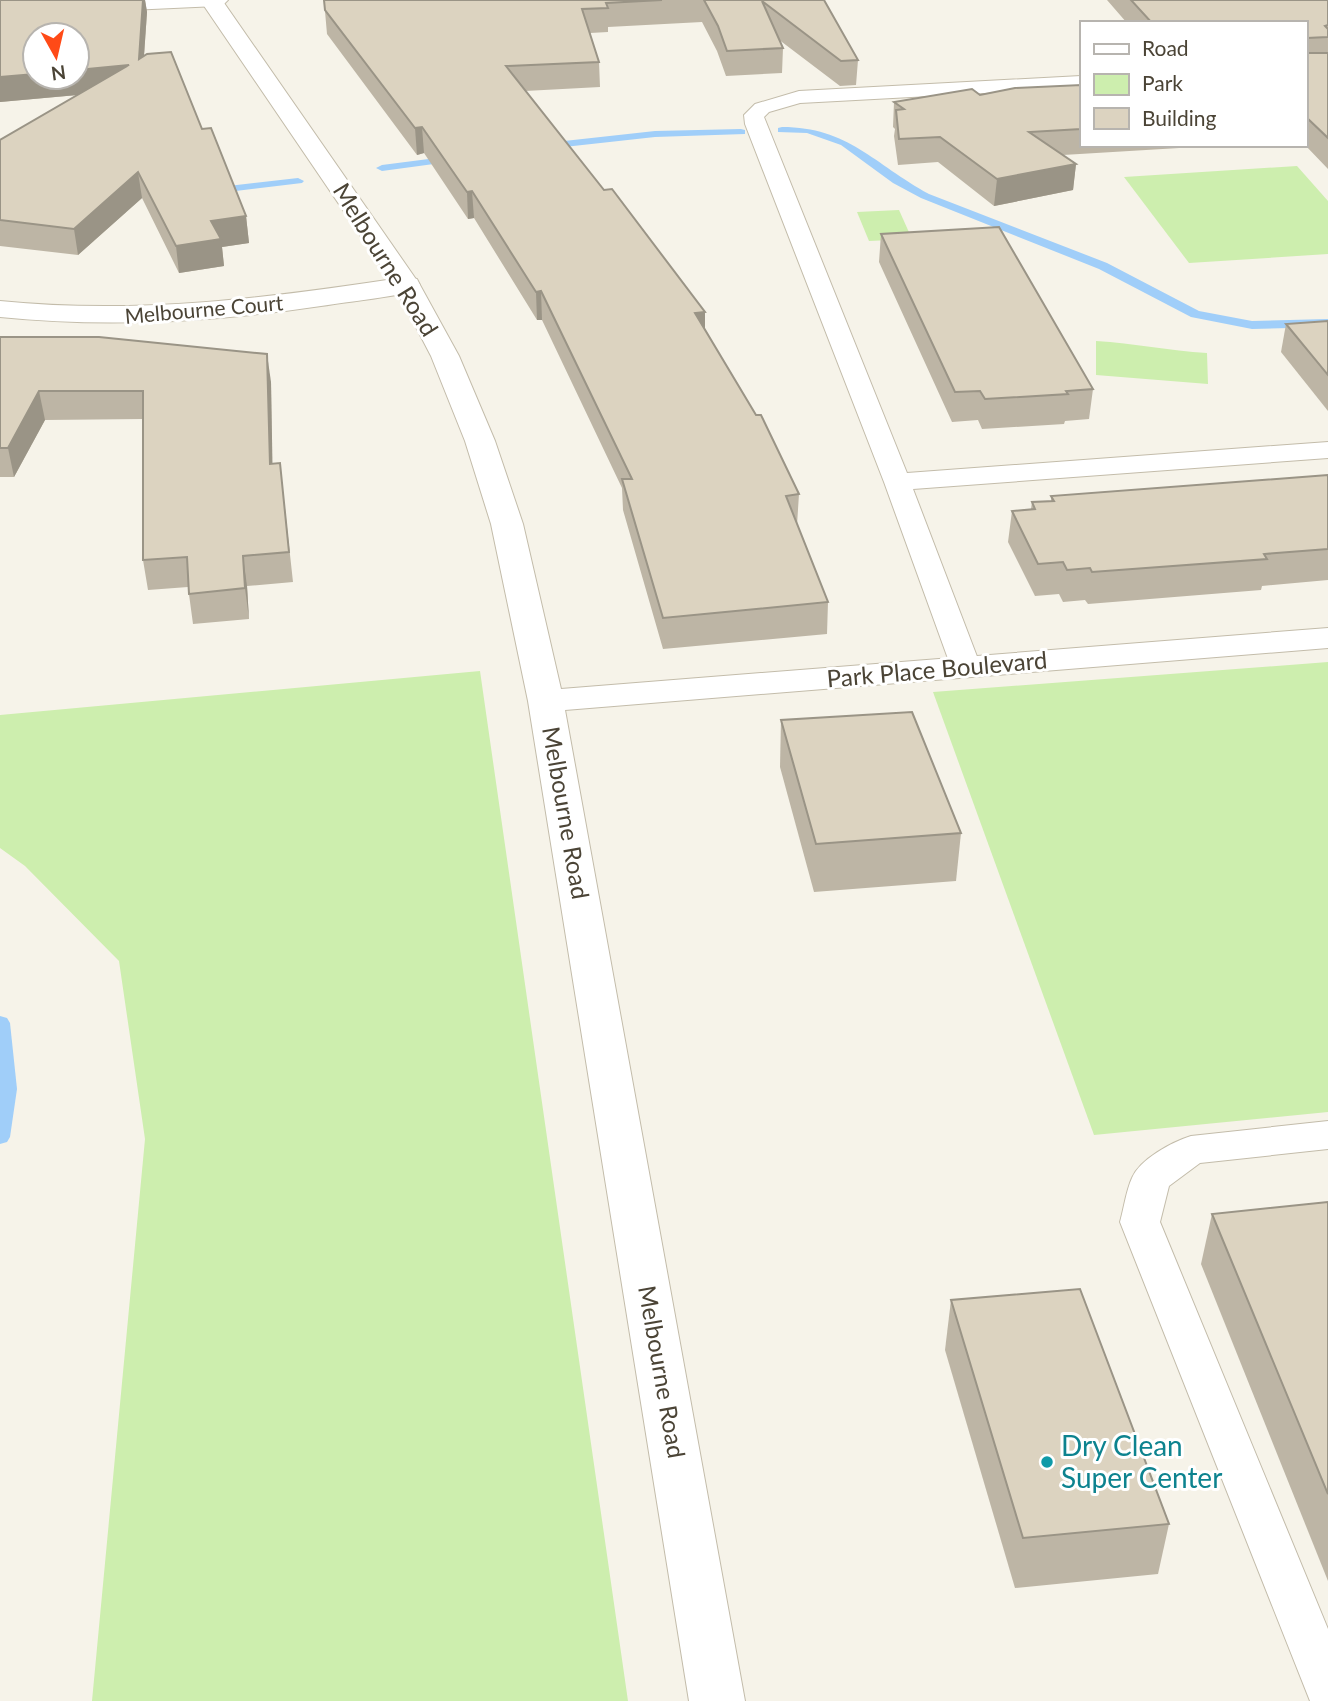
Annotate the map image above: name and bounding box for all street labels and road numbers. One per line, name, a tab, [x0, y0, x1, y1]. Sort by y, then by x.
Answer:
street label: Melbourne Road	[328, 177, 445, 341]
street label: Melbourne Court	[124, 289, 285, 328]
street label: Park Place Boulevard	[825, 644, 1048, 693]
street label: Melbourne Road	[537, 724, 596, 901]
street label: Melbourne Road	[633, 1283, 692, 1460]

